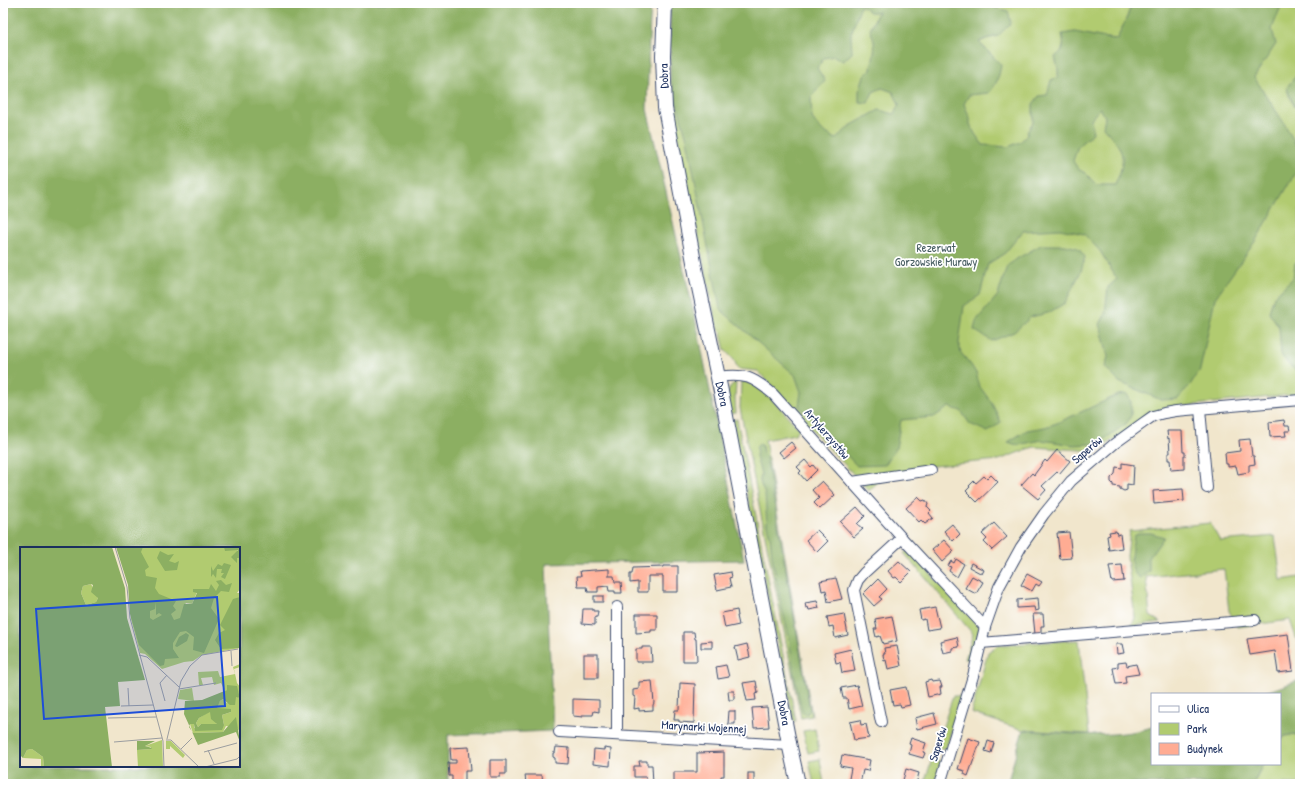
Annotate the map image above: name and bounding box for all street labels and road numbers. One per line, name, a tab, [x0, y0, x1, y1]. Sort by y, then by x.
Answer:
street label: Dobra	[655, 63, 672, 89]
street label: Dobra	[712, 380, 733, 408]
street label: Artylerzystów	[801, 405, 854, 463]
street label: Saperów	[1068, 431, 1106, 468]
street label: Dobra	[774, 699, 795, 727]
street label: Marynarki Wojennej	[661, 716, 747, 737]
street label: Saperów	[924, 724, 951, 763]

